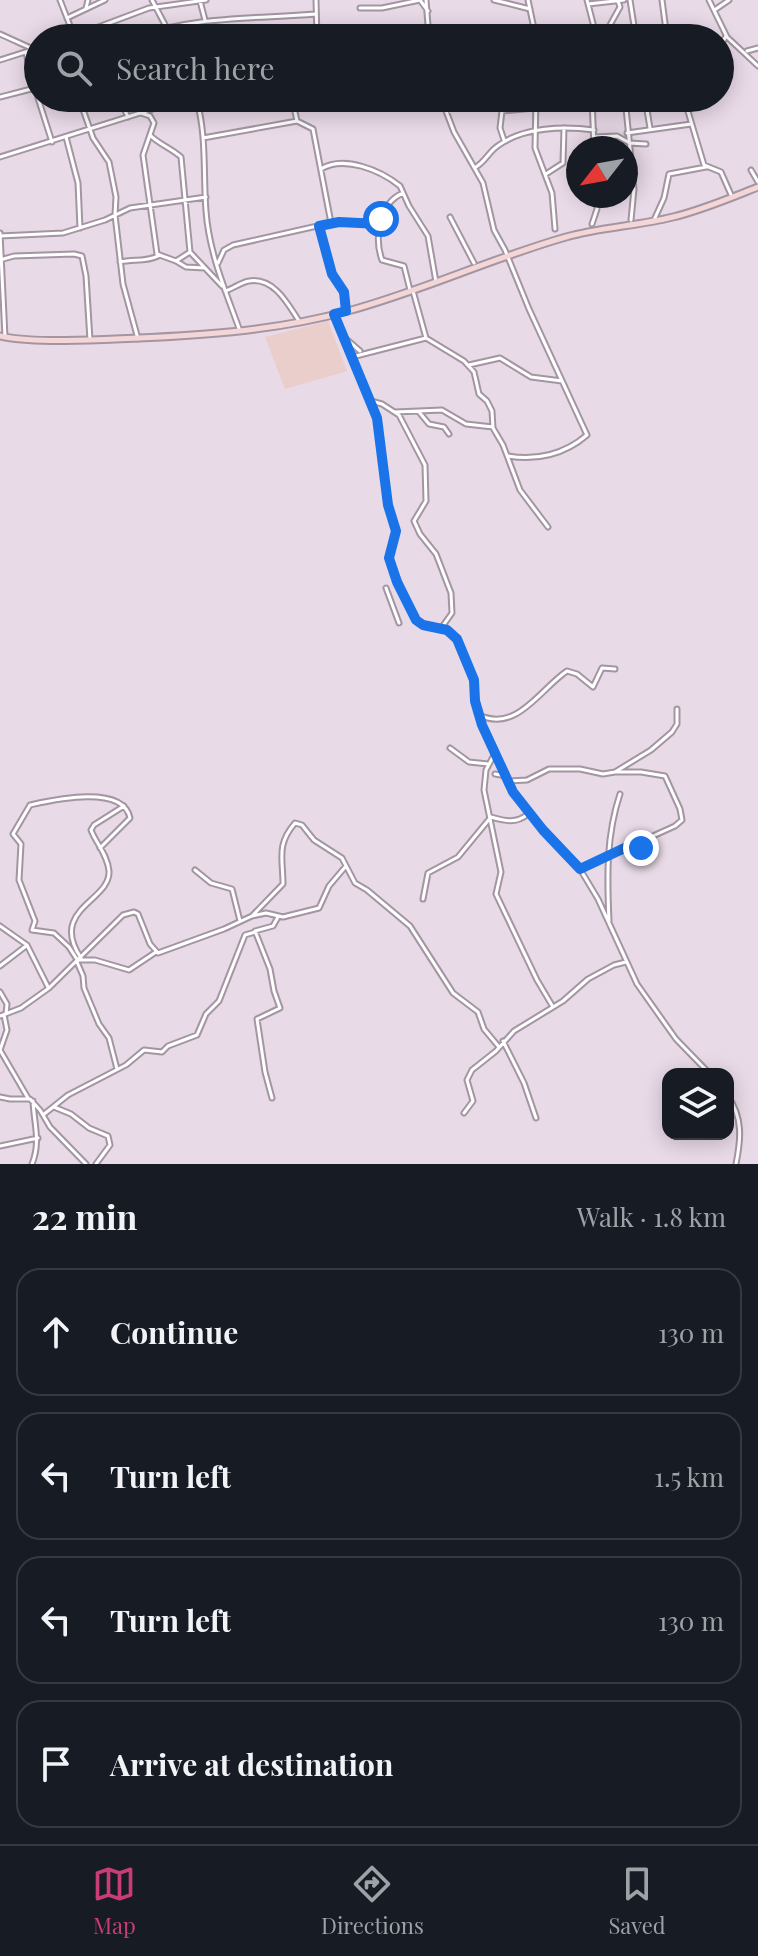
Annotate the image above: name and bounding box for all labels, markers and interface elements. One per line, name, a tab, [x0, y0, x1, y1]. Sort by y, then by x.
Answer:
search box	[24, 24, 734, 112]
icon: search	[52, 46, 96, 90]
text: Search here	[116, 48, 275, 88]
north arrow	[566, 136, 638, 208]
route start	[363, 201, 399, 237]
route end	[623, 830, 659, 866]
map controls	[662, 1068, 734, 1140]
button: layers	[662, 1068, 734, 1140]
text: 22 min	[32, 1193, 138, 1239]
text: Walk · 1.8 km	[577, 1199, 726, 1234]
icon: ahead	[34, 1310, 78, 1354]
text: Continue	[110, 1312, 238, 1352]
text: 130 m	[658, 1315, 724, 1350]
icon: left	[34, 1454, 78, 1498]
text: Turn left	[110, 1456, 231, 1496]
text: 1.5 km	[654, 1459, 724, 1494]
icon: left	[34, 1598, 78, 1642]
text: Turn left	[110, 1600, 231, 1640]
text: 130 m	[658, 1603, 724, 1638]
icon: arrive	[34, 1742, 78, 1786]
text: Arrive at destination	[110, 1744, 393, 1784]
tab: Map	[92, 1862, 136, 1940]
tab: Directions	[321, 1862, 424, 1940]
tab: Saved	[608, 1862, 666, 1940]

